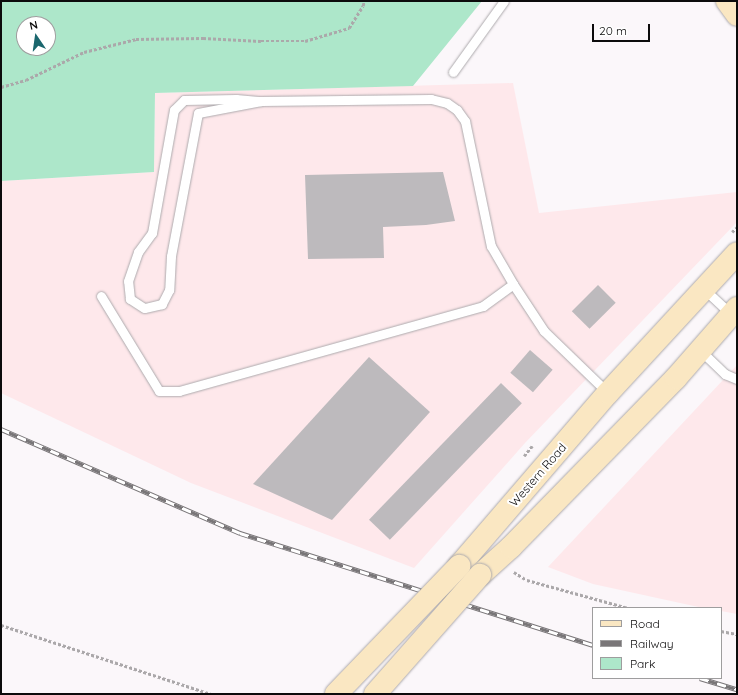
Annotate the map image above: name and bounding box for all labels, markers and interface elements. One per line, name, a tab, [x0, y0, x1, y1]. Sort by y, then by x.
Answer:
north arrow	[16, 16, 56, 56]
scale bar	[594, 16, 652, 42]
text: N	[28, 18, 39, 33]
text: 20 m	[599, 23, 627, 38]
street label: Western Road	[507, 440, 569, 510]
legend	[592, 607, 722, 679]
text: Road	[630, 616, 660, 631]
text: Railway	[630, 636, 674, 651]
text: Park	[630, 656, 655, 671]

